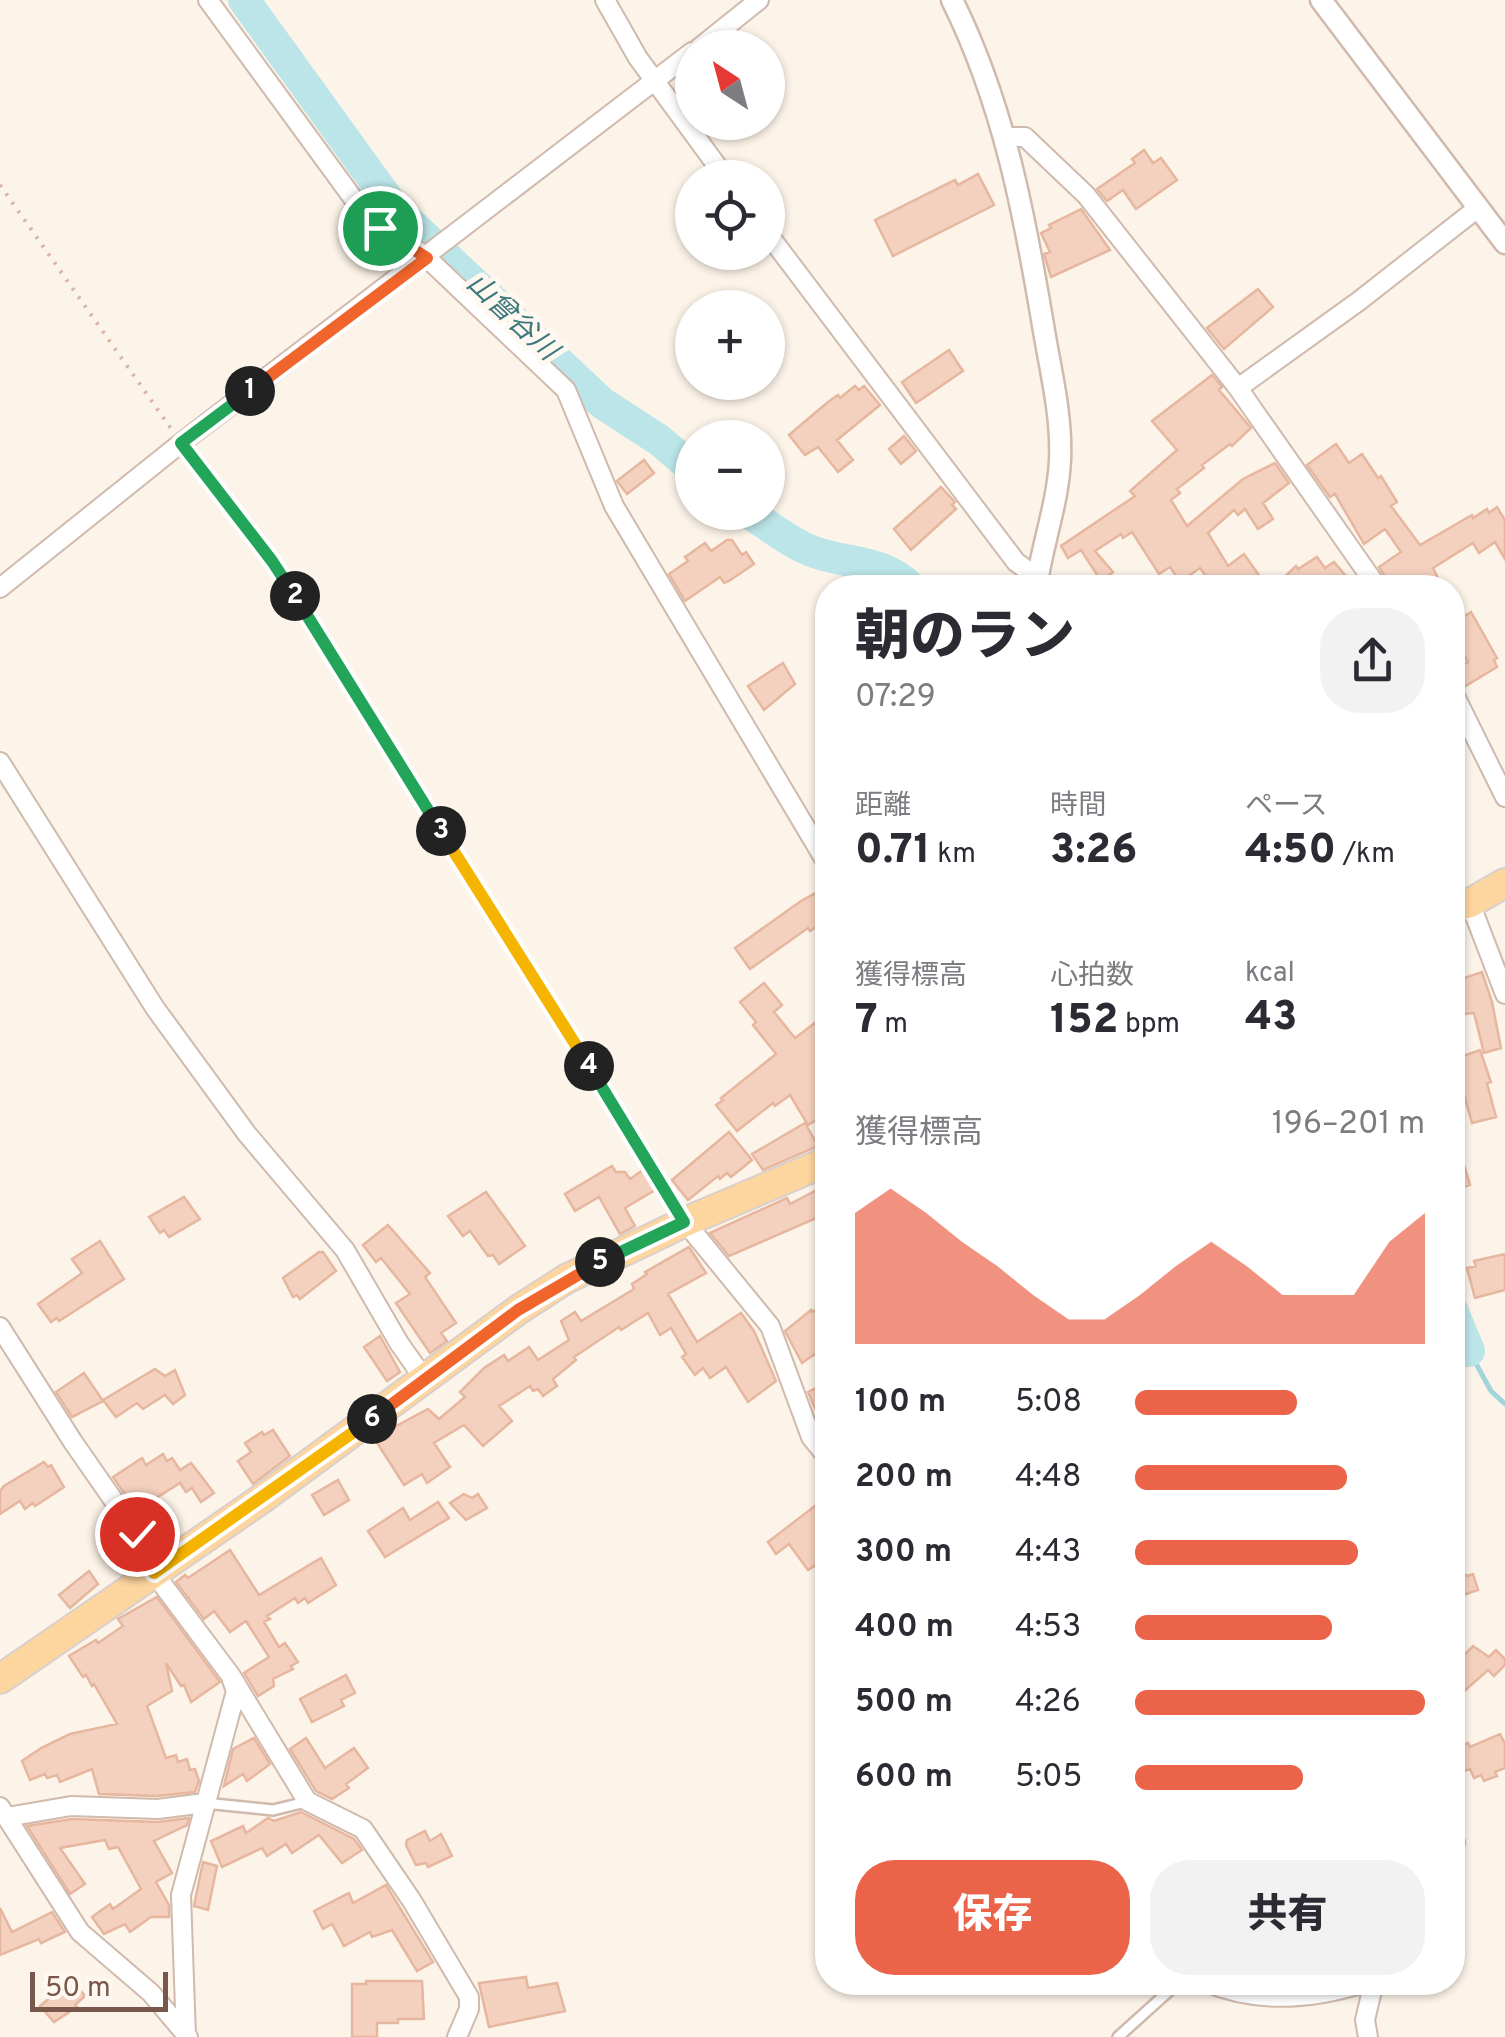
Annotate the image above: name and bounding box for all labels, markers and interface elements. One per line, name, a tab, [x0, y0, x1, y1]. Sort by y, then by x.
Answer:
north arrow	[675, 30, 785, 140]
map controls	[675, 30, 785, 530]
button: locate	[675, 160, 785, 270]
pin	[338, 186, 423, 271]
icon: arrive	[353, 201, 408, 256]
water label: 山曾谷川	[458, 267, 566, 371]
button: +	[675, 290, 785, 400]
pin: 1	[225, 366, 275, 416]
text: 1	[244, 373, 256, 409]
button: −	[675, 420, 785, 530]
pin: 2	[270, 571, 320, 621]
text: 2	[286, 578, 304, 614]
text: 朝のラン	[855, 605, 1075, 675]
button: share	[1320, 608, 1425, 713]
text: 07:29	[855, 678, 936, 718]
text: 距離	[855, 789, 911, 825]
text: 時間	[1050, 789, 1106, 825]
text: ペース	[1245, 789, 1328, 825]
pin: 3	[416, 806, 466, 856]
text: 3	[433, 813, 449, 849]
text: 0.71	[855, 825, 931, 878]
text: 3:26	[1050, 825, 1137, 878]
text: 4:50	[1245, 825, 1336, 878]
text: km	[931, 837, 976, 873]
text: /km	[1336, 837, 1395, 873]
text: kcal	[1245, 956, 1295, 992]
text: 獲得標高	[855, 959, 967, 995]
text: 心拍数	[1050, 959, 1134, 995]
text: 43	[1245, 992, 1297, 1045]
text: 7	[855, 995, 878, 1048]
text: 152	[1050, 995, 1118, 1048]
text: m	[878, 1007, 908, 1043]
text: bpm	[1118, 1007, 1180, 1043]
pin: 4	[564, 1041, 614, 1091]
text: 4	[580, 1048, 598, 1084]
text: 196–201 m	[1272, 1105, 1425, 1145]
text: 獲得標高	[855, 1114, 983, 1154]
pin: 5	[575, 1237, 625, 1287]
text: 5	[591, 1244, 609, 1280]
text: 100 m	[855, 1383, 946, 1423]
text: 5:08	[1015, 1383, 1082, 1423]
pin: 6	[347, 1394, 397, 1444]
text: 6	[363, 1401, 381, 1437]
text: 200 m	[855, 1458, 953, 1498]
text: 4:48	[1015, 1458, 1082, 1498]
pin	[95, 1492, 180, 1577]
icon: check	[110, 1507, 165, 1562]
text: 300 m	[855, 1533, 952, 1573]
text: 4:43	[1015, 1533, 1081, 1573]
text: 400 m	[855, 1608, 954, 1648]
text: 4:53	[1015, 1608, 1081, 1648]
text: 500 m	[855, 1683, 953, 1723]
text: 4:26	[1015, 1683, 1081, 1723]
text: 600 m	[855, 1758, 953, 1798]
text: 5:05	[1015, 1758, 1083, 1798]
button: 保存	[855, 1860, 1130, 1975]
button: 共有	[1150, 1860, 1425, 1975]
scale bar	[30, 1967, 168, 2012]
text: 50 m	[45, 1971, 111, 2007]

